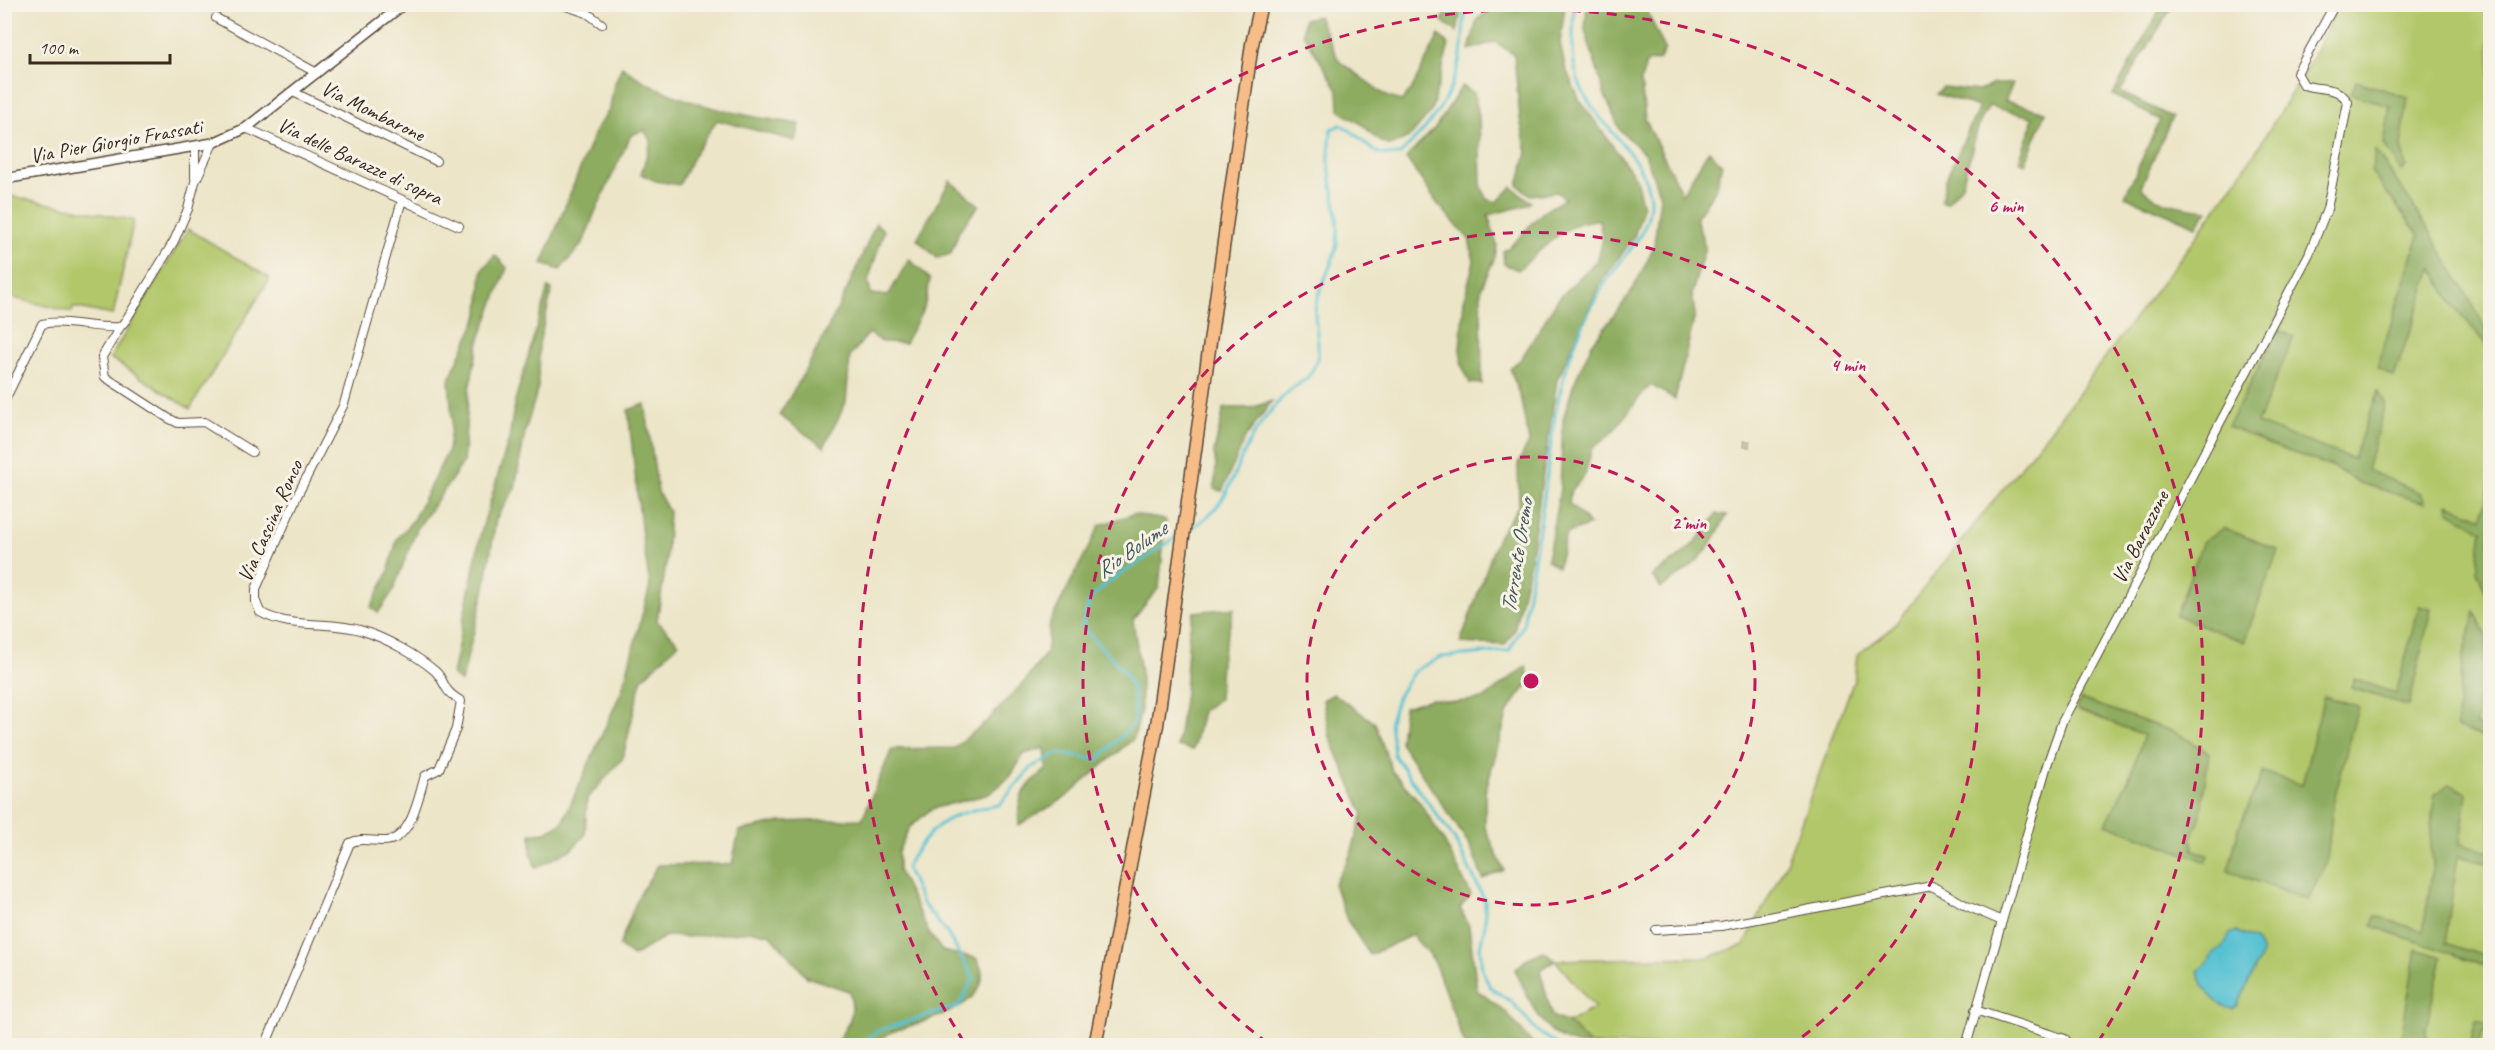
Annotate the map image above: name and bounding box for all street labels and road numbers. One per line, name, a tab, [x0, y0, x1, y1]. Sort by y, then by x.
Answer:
street label: Via Mombarone	[317, 75, 430, 148]
street label: Via delle Barazze di sopra	[273, 111, 448, 211]
street label: Via Pier Giorgio Frassati	[28, 113, 207, 169]
street label: Via Cascina Ronco	[232, 455, 309, 586]
street label: Via Barazzone	[2106, 485, 2175, 588]

